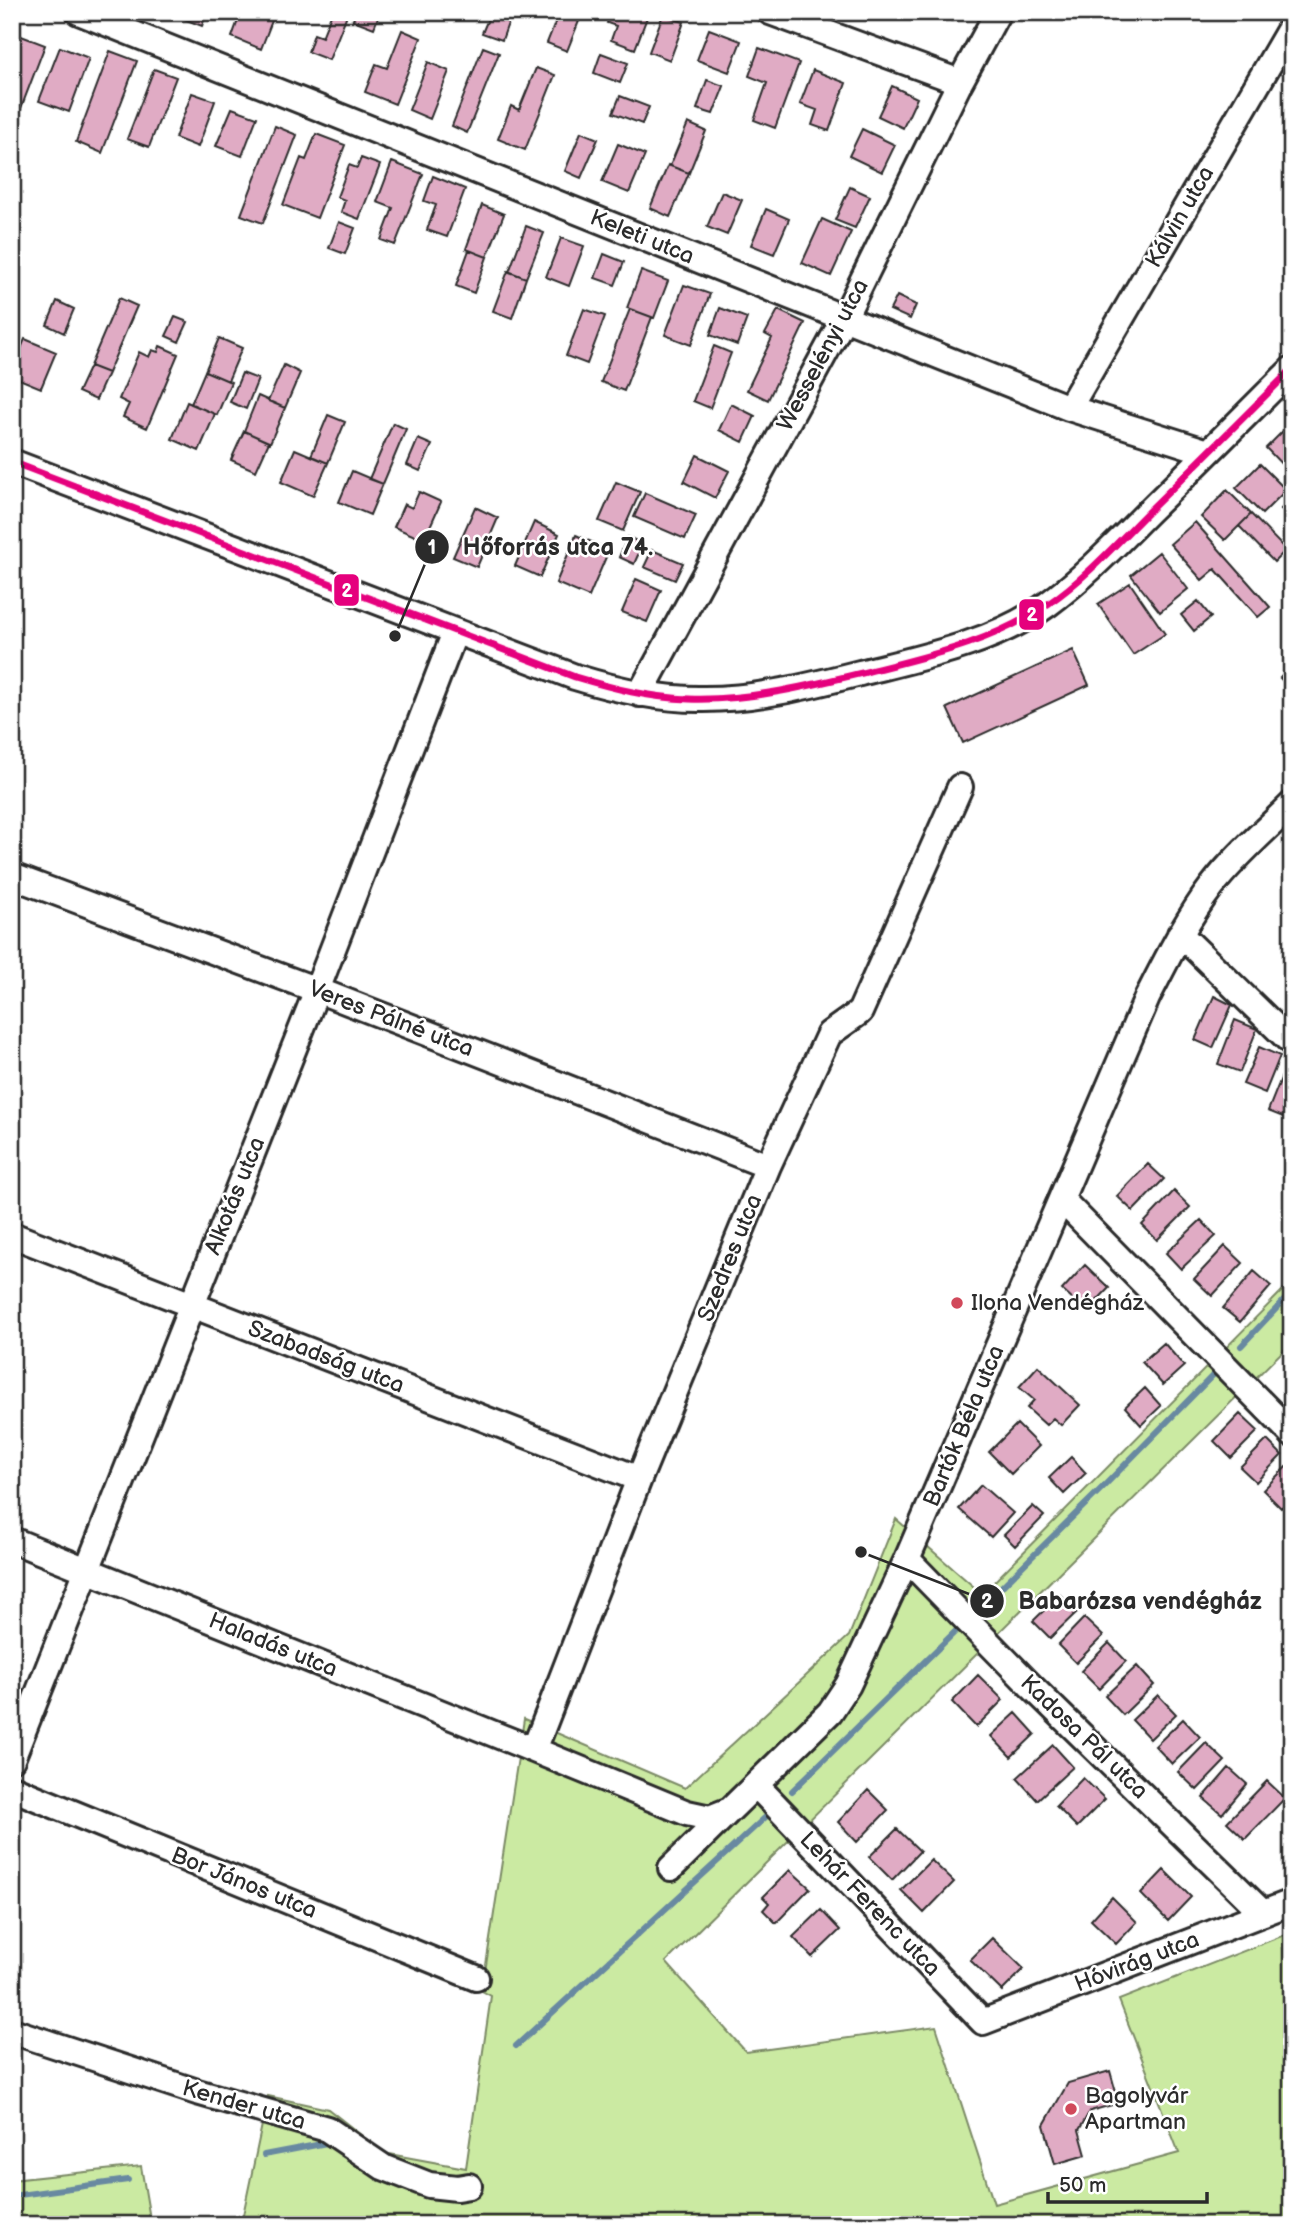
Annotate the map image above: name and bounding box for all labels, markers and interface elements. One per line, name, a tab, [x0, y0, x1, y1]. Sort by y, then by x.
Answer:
street label: Kálvin utca	[1140, 161, 1220, 273]
street label: Keleti utca	[586, 203, 698, 271]
street label: Wesselényi utca	[771, 274, 875, 436]
callout: Hőforrás utca 74.	[414, 524, 668, 569]
text: Hőforrás utca 74.	[463, 533, 653, 562]
text: 1	[428, 535, 436, 560]
line badge: 2	[333, 573, 360, 607]
text: 2	[341, 580, 353, 603]
line badge: 2	[1018, 598, 1045, 631]
text: 2	[1026, 604, 1038, 627]
street label: Veres Pálné utca	[305, 975, 477, 1063]
street label: Alkotás utca	[199, 1133, 271, 1259]
street label: Szedres utca	[692, 1190, 768, 1326]
place label: Ilona Vendégház	[971, 1289, 1145, 1317]
marker: Ilona Vendégház	[949, 1295, 965, 1311]
street label: Szabadság utca	[244, 1314, 408, 1400]
street label: Bartók Béla utca	[917, 1341, 1011, 1511]
callout: Babarózsa vendégház	[970, 1578, 1276, 1623]
text: Babarózsa vendégház	[1018, 1587, 1262, 1616]
text: 2	[981, 1589, 994, 1614]
street label: Haladás utca	[205, 1607, 341, 1683]
street label: Kadosa Pál utca	[1014, 1669, 1154, 1805]
street label: Lehár Ferenc utca	[794, 1826, 946, 1982]
street label: Bor János utca	[167, 1841, 321, 1925]
street label: Hóvirág utca	[1071, 1925, 1203, 1999]
street label: Kender utca	[179, 2074, 309, 2136]
place label: Bagolyvár Apartman	[1085, 2082, 1189, 2136]
marker: Bagolyvár Apartman	[1063, 2101, 1079, 2117]
scale bar	[1048, 2160, 1208, 2204]
text: 50 m	[1059, 2173, 1106, 2198]

